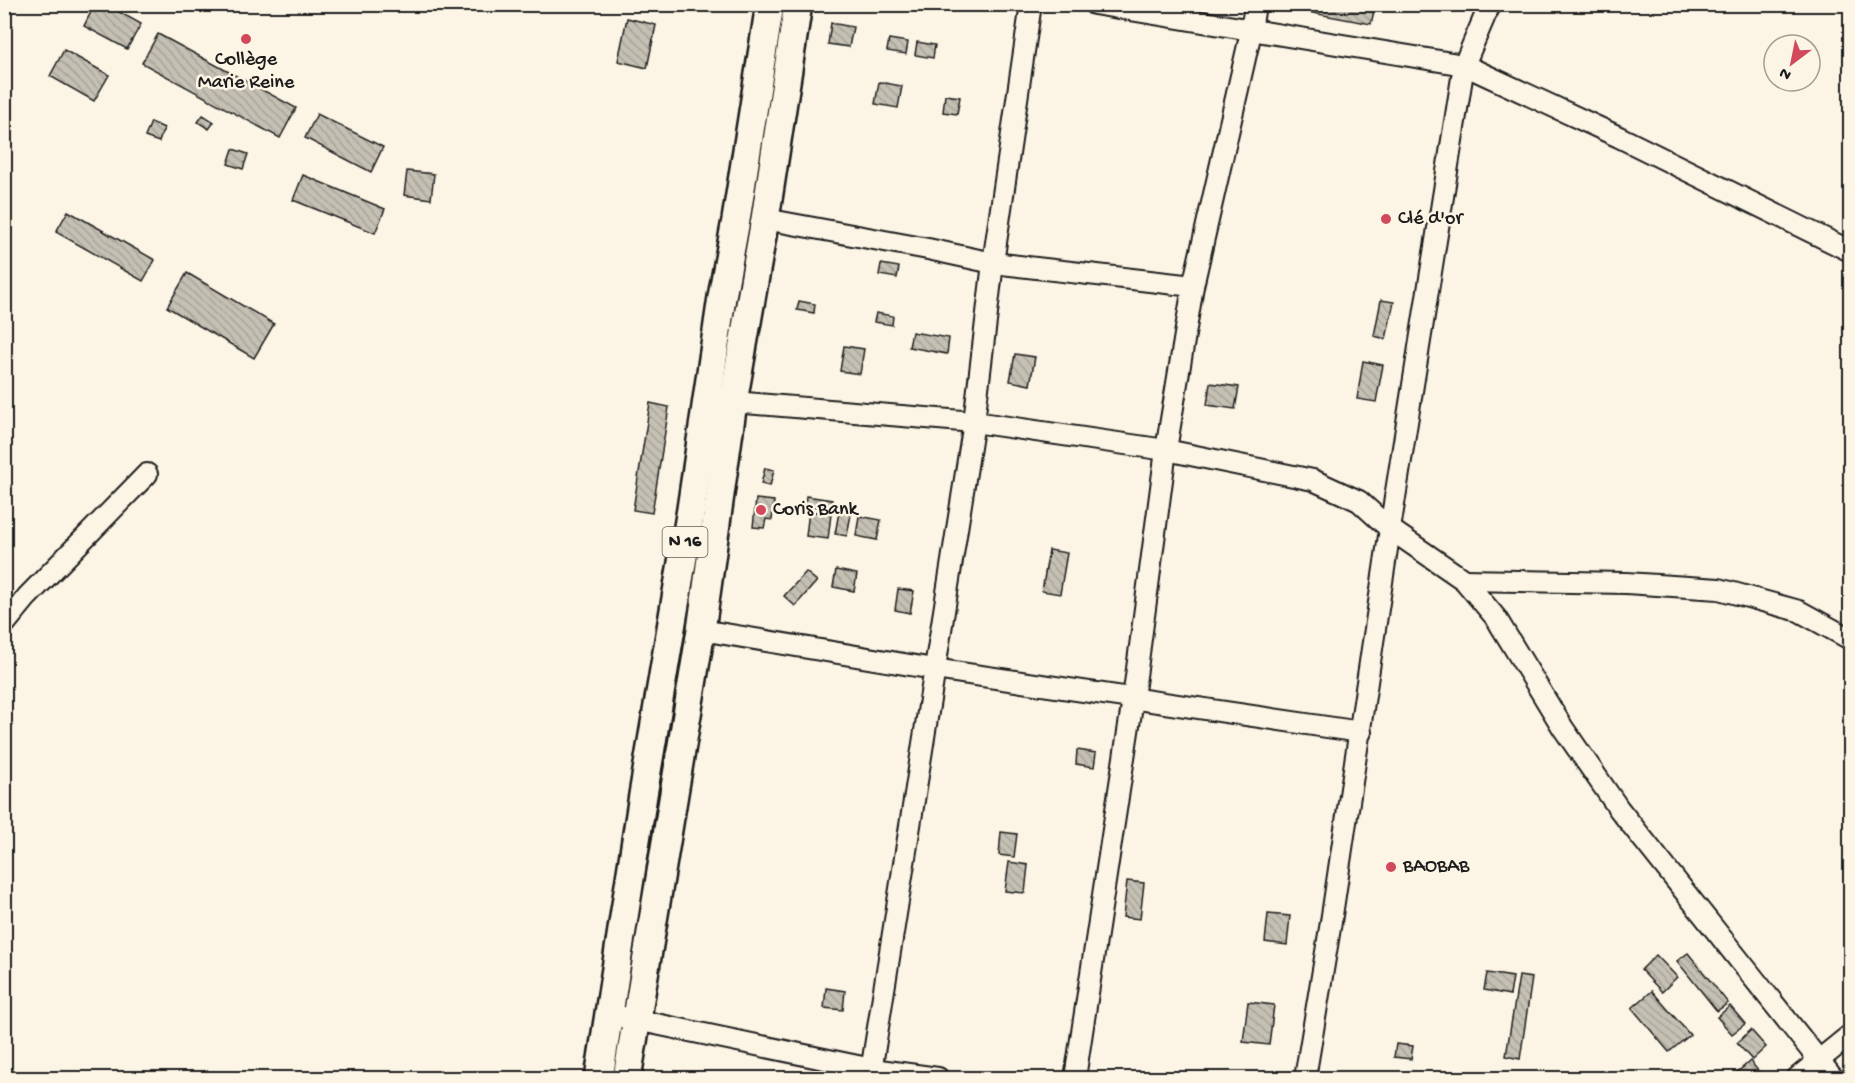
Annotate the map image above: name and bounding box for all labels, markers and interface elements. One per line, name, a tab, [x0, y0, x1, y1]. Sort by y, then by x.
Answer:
marker: Collège Marie Reine	[239, 32, 253, 46]
north arrow	[1762, 33, 1822, 93]
place label: Collège Marie Reine	[198, 49, 295, 95]
text: N	[1776, 62, 1795, 84]
place label: Clé d'or	[1398, 208, 1464, 231]
marker: Clé d'or	[1379, 212, 1393, 226]
place label: Coris Bank	[773, 499, 860, 522]
marker: Coris Bank	[754, 503, 768, 517]
road number: N 16	[662, 527, 708, 557]
place label: BAOBAB	[1402, 856, 1470, 879]
marker: BAOBAB	[1384, 860, 1398, 874]

